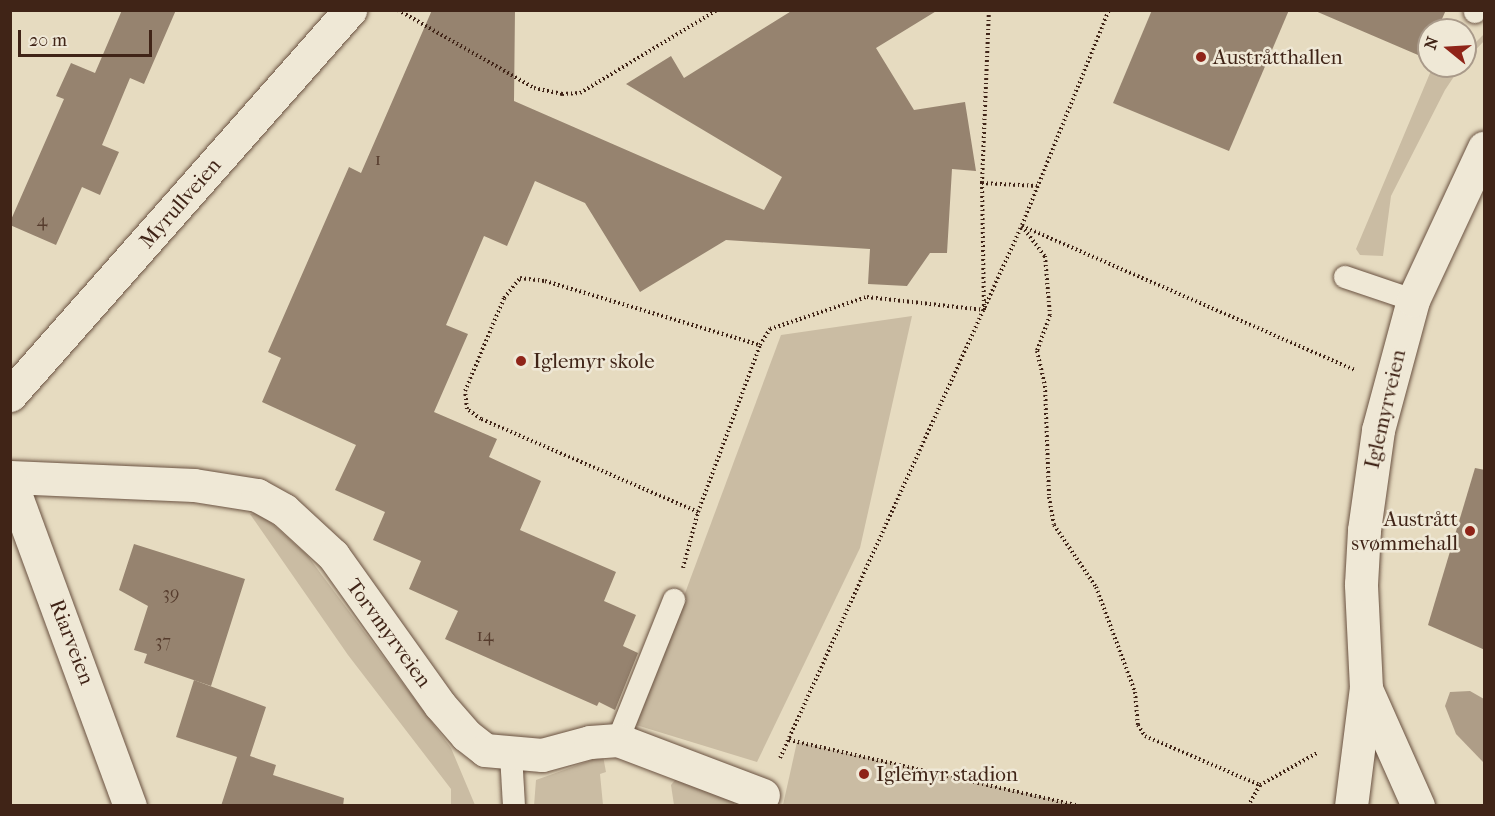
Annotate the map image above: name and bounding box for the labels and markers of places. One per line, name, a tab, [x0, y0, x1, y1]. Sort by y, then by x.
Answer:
place label: Austråtthallen	[1213, 44, 1343, 70]
marker: Austråtthallen	[1194, 50, 1208, 64]
place label: Iglemyr skole	[533, 348, 655, 374]
marker: Iglemyr skole	[514, 354, 528, 368]
place label: Austrått svømmehall	[1351, 506, 1458, 556]
marker: Austrått svømmehall	[1463, 524, 1477, 538]
place label: Iglemyr stadion	[876, 761, 1018, 787]
marker: Iglemyr stadion	[857, 767, 871, 781]

